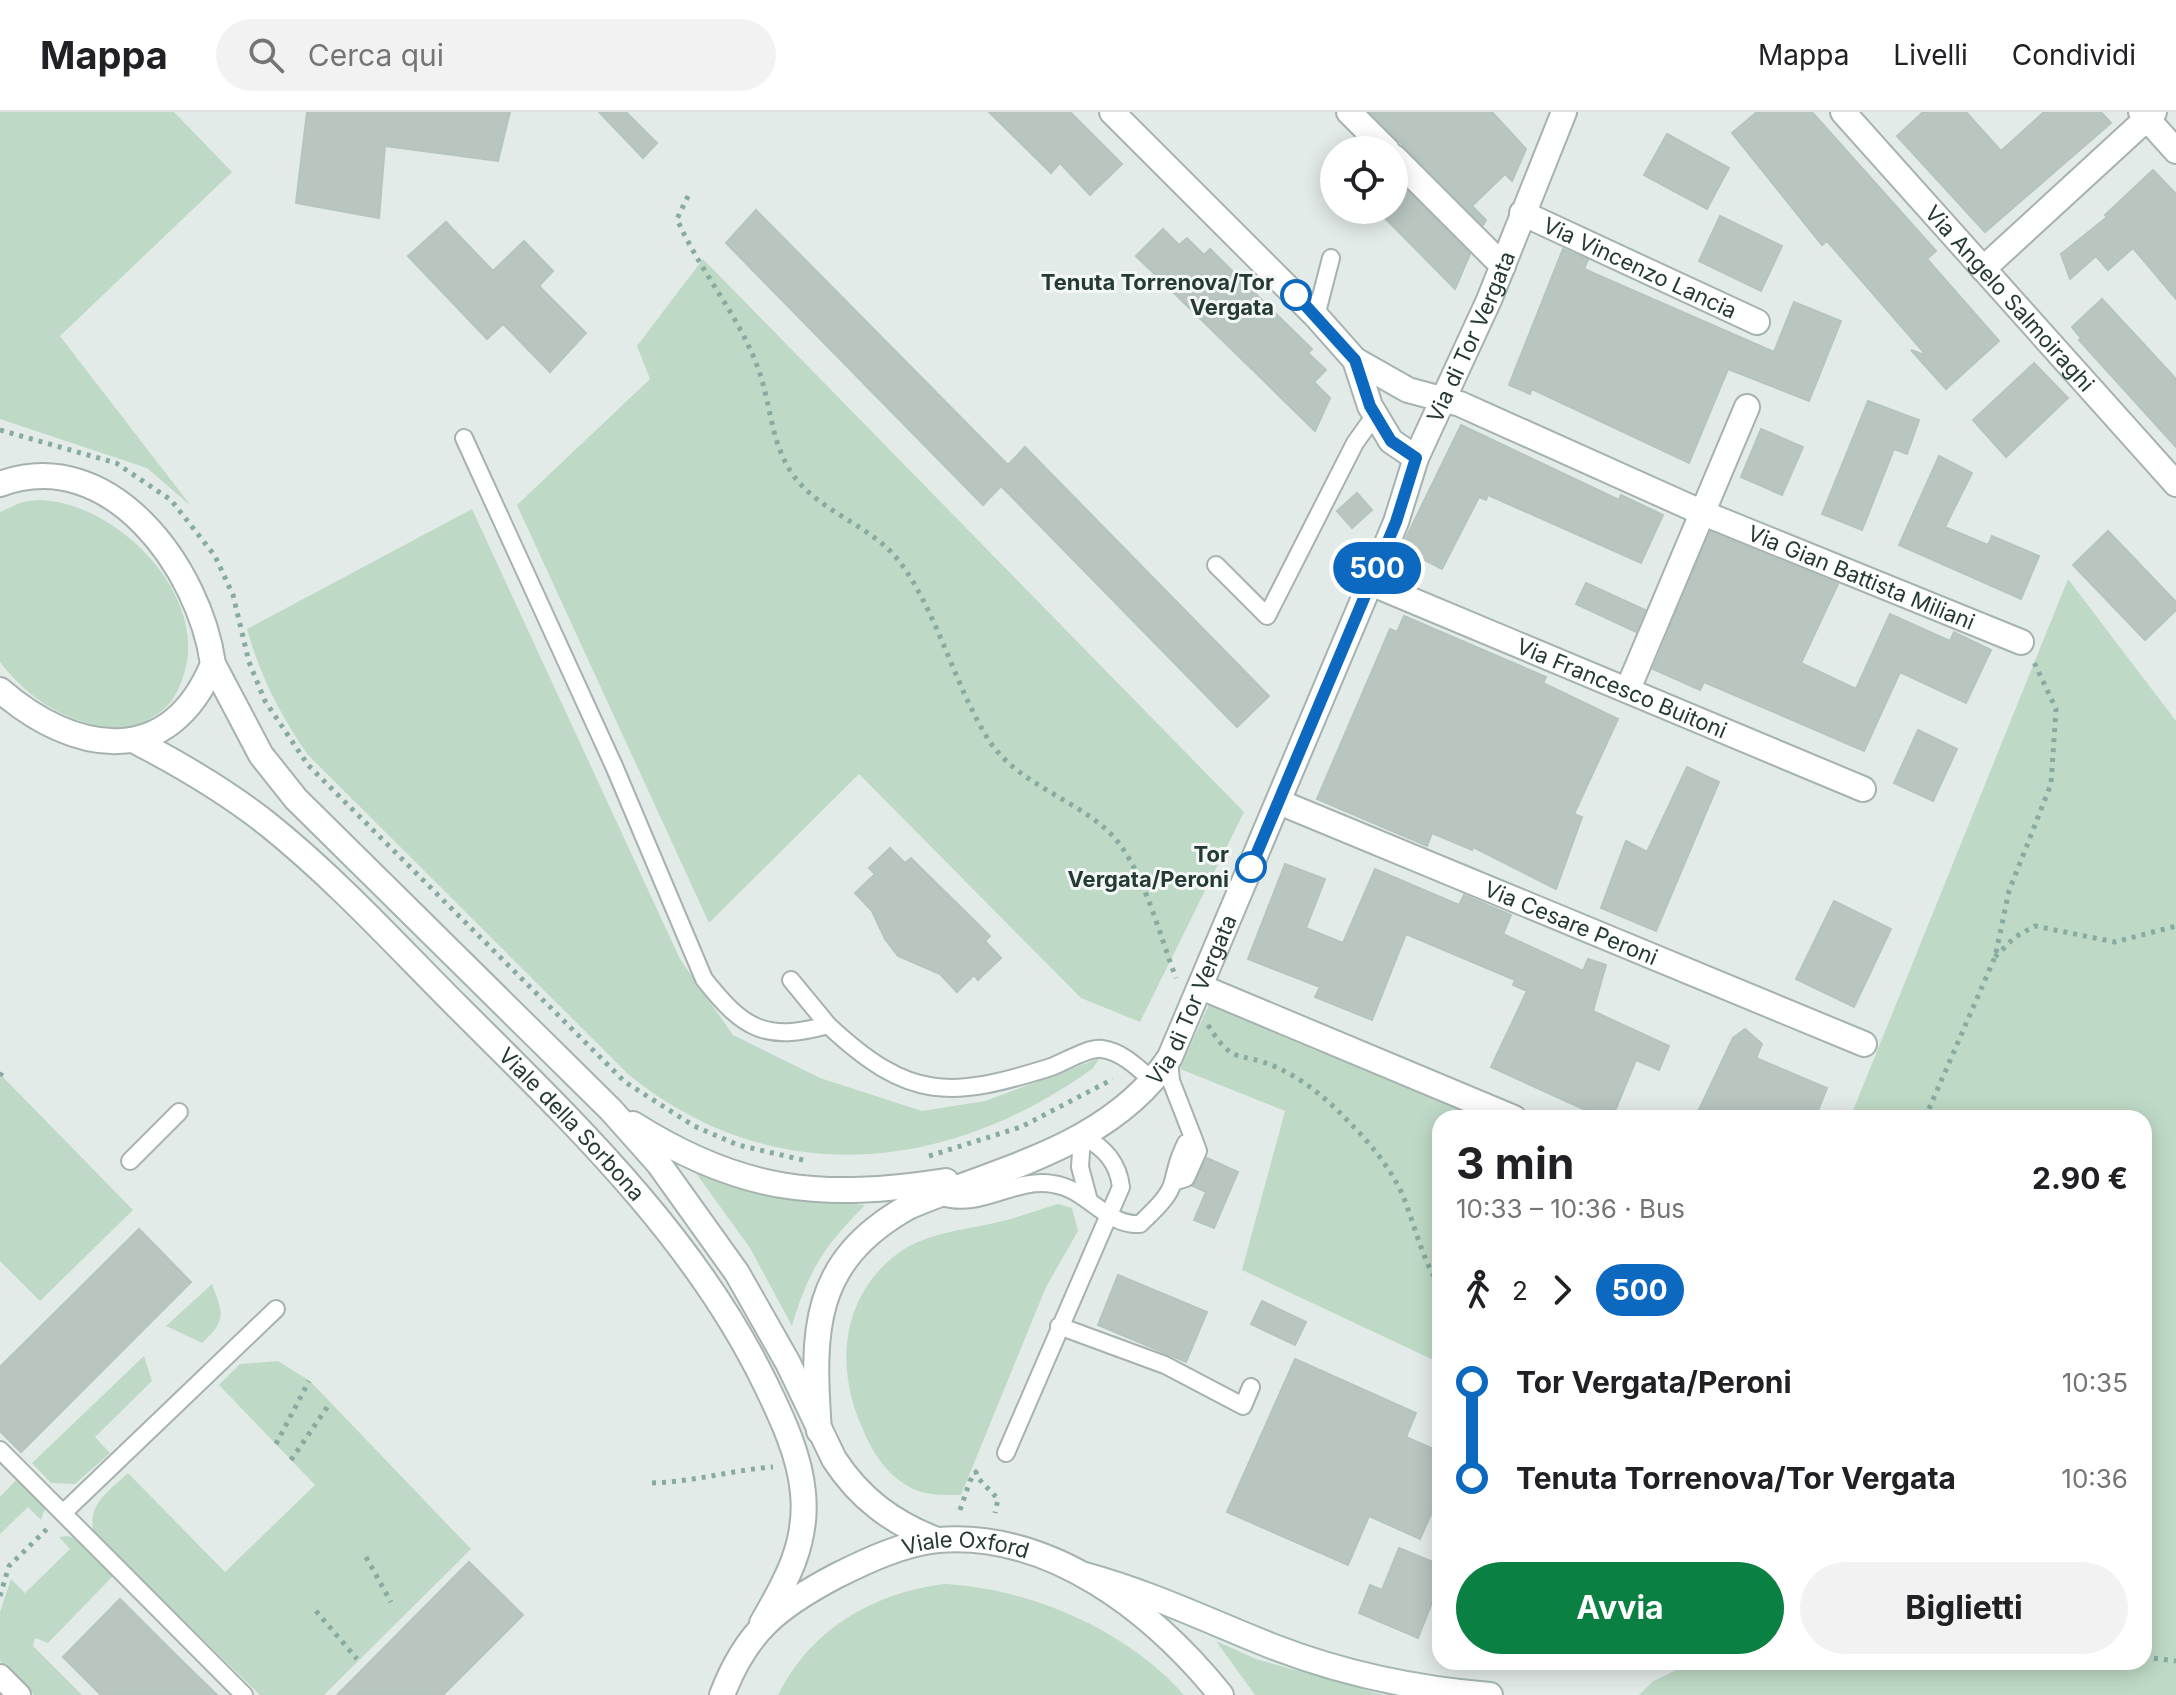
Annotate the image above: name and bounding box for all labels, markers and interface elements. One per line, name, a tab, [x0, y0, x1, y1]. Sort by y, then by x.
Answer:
search box	[216, 19, 776, 91]
text: Mappa	[40, 32, 168, 78]
icon: search	[244, 33, 288, 77]
text: Cerca qui	[308, 37, 444, 73]
text: Mappa	[1758, 38, 1849, 72]
text: Livelli	[1893, 38, 1968, 72]
text: Condividi	[2012, 38, 2136, 72]
map controls	[1320, 136, 1408, 224]
button: locate	[1320, 136, 1408, 224]
street label: Via Angelo Salmoiraghi	[1920, 200, 2100, 397]
street label: Via Vincenzo Lancia	[1539, 212, 1741, 324]
street label: Via di Tor Vergata	[1421, 247, 1520, 426]
place label: Tenuta Torrenova/Tor Vergata	[1041, 269, 1274, 320]
marker: Tenuta Torrenova/Tor Vergata	[1281, 280, 1311, 310]
street label: Via Gian Battista Miliani	[1744, 520, 1979, 635]
line badge: 500	[1331, 542, 1423, 594]
text: 500	[1349, 551, 1405, 585]
street label: Via Francesco Buitoni	[1513, 633, 1731, 744]
place label: Tor Vergata/Peroni	[1067, 841, 1229, 892]
marker: Tor Vergata/Peroni	[1236, 852, 1266, 882]
street label: Via Cesare Peroni	[1481, 875, 1661, 970]
street label: Via di Tor Vergata	[1141, 911, 1242, 1090]
street label: Viale della Sorbona	[493, 1042, 650, 1206]
text: 3 min	[1456, 1136, 1574, 1190]
text: 2.90 €	[2032, 1160, 2128, 1196]
text: 10:33 – 10:36 · Bus	[1456, 1193, 1685, 1224]
icon: walk	[1456, 1268, 1500, 1312]
icon: forward	[1540, 1268, 1584, 1312]
text: 500	[1612, 1273, 1668, 1307]
text: 2	[1512, 1275, 1528, 1306]
text: Tor Vergata/Peroni	[1516, 1364, 1792, 1400]
text: 10:35	[2062, 1367, 2128, 1398]
text: Tenuta Torrenova/Tor Vergata	[1516, 1460, 1956, 1496]
text: 10:36	[2061, 1463, 2128, 1494]
street label: Viale Oxford	[899, 1526, 1032, 1564]
button: Avvia	[1456, 1562, 1784, 1654]
button: Biglietti	[1800, 1562, 2128, 1654]

